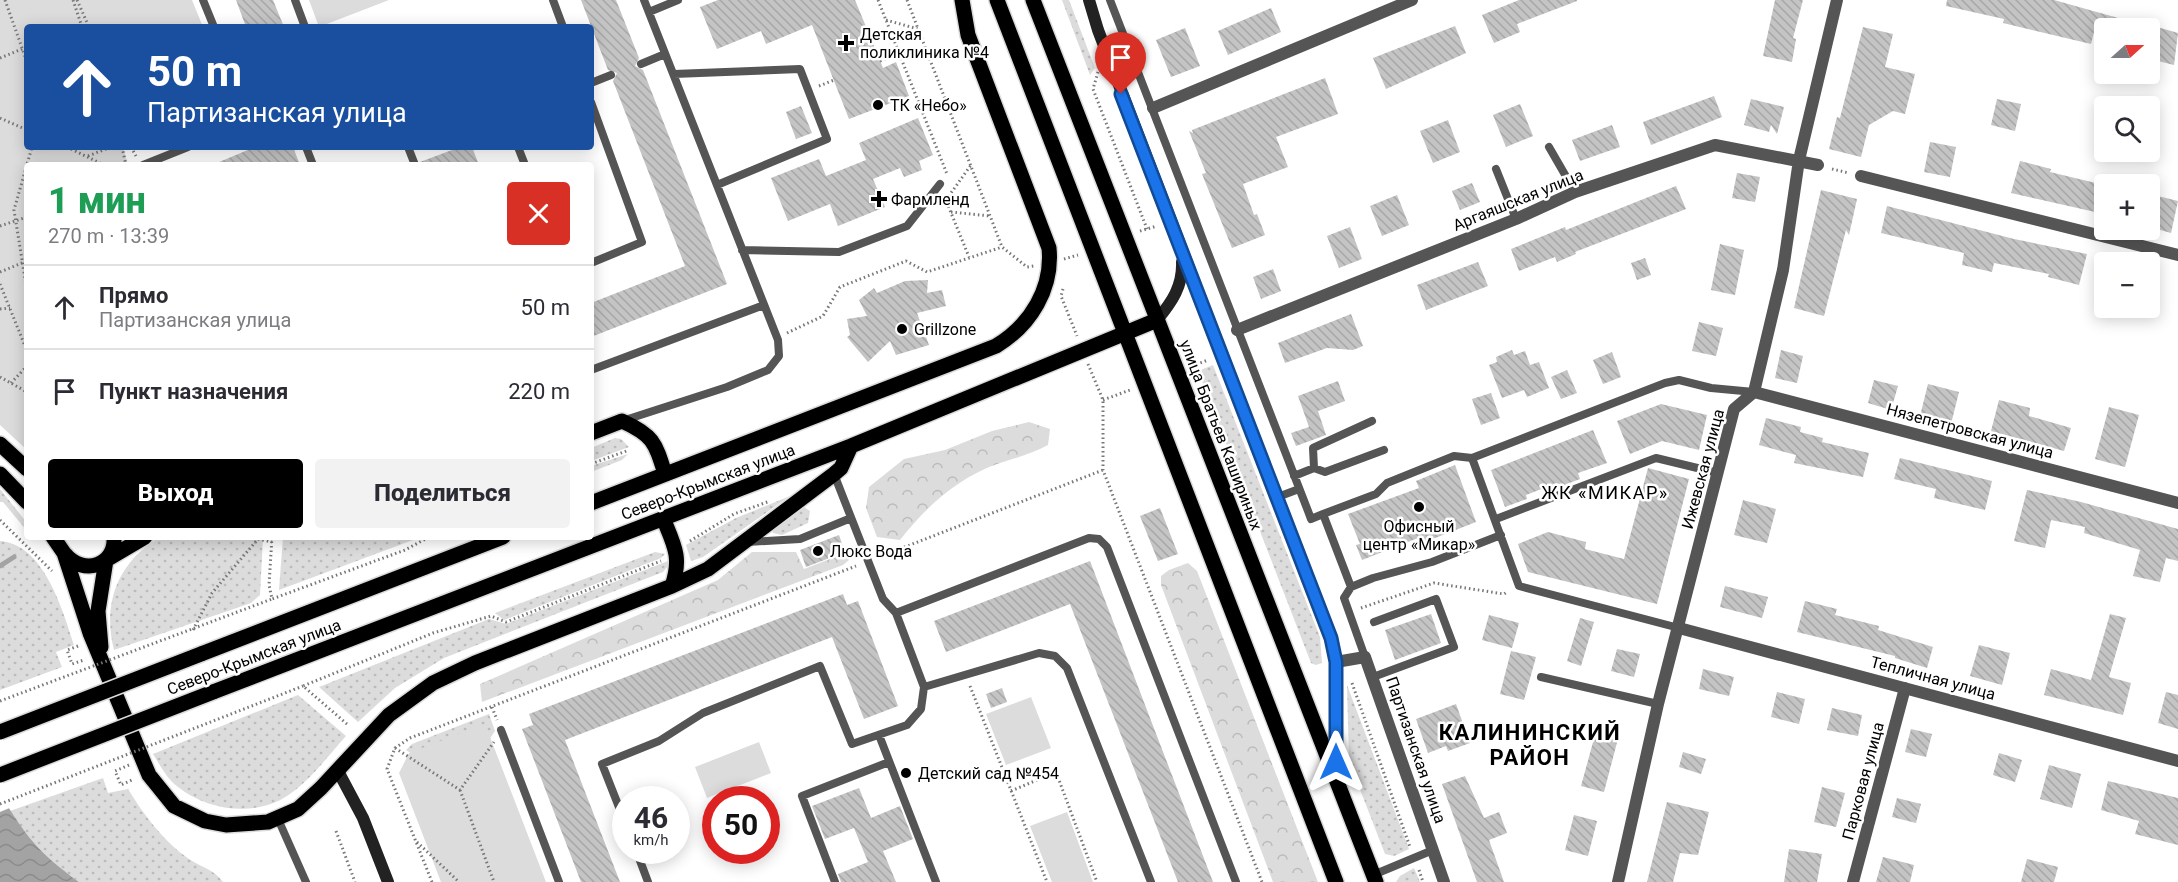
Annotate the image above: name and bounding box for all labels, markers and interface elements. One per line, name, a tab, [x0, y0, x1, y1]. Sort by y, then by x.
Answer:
north arrow	[2094, 18, 2160, 84]
map controls	[2094, 18, 2160, 318]
place label: Детская поликлиника №4	[860, 25, 989, 62]
pin	[1095, 32, 1146, 94]
marker: Детская поликлиника №4	[837, 34, 855, 52]
icon: arrive	[1104, 41, 1137, 74]
text: 50 m	[147, 47, 242, 96]
icon: ahead	[48, 48, 126, 126]
place label: ТК «Небо»	[890, 96, 967, 115]
button: search	[2094, 96, 2160, 162]
text: Партизанская улица	[147, 97, 407, 129]
marker: ТК «Небо»	[871, 98, 885, 112]
street label: Аргаяшская улица	[1450, 165, 1586, 235]
button: +	[2094, 174, 2160, 240]
text: 1 мин	[48, 180, 146, 222]
button: close	[507, 182, 570, 245]
place label: Фармленд	[891, 190, 970, 209]
marker: Фармленд	[872, 192, 886, 206]
text: 270 m · 13:39	[48, 224, 169, 248]
button: −	[2094, 252, 2160, 318]
text: Прямо	[99, 283, 168, 308]
icon: ahead	[48, 291, 81, 324]
text: 50 m	[521, 295, 570, 320]
text: Партизанская улица	[99, 308, 291, 332]
place label: Grillzone	[914, 320, 976, 339]
marker: Grillzone	[895, 322, 909, 336]
street label: улица Братьев Кашириных	[1176, 337, 1266, 533]
icon: arrive	[48, 375, 81, 408]
text: Пункт назначения	[99, 379, 288, 404]
text: 220 m	[508, 379, 570, 404]
street label: Нязепетровская улица	[1885, 400, 2055, 462]
street label: Ижевская улица	[1678, 407, 1728, 531]
street label: Северо-Крымская улица	[618, 440, 798, 524]
button: Выход	[48, 459, 303, 528]
button: Поделиться	[315, 459, 570, 528]
district label: ЖК «МИКАР»	[1541, 482, 1669, 503]
marker: Офисный центр «Микар»	[1412, 500, 1426, 514]
place label: Офисный центр «Микар»	[1363, 517, 1475, 554]
place label: Люкс Вода	[830, 542, 912, 561]
marker: Люкс Вода	[811, 544, 825, 558]
street label: Северо-Крымская улица	[164, 615, 344, 699]
street label: Тепличная улица	[1869, 652, 1997, 704]
street label: Партизанская улица	[1382, 674, 1450, 826]
district label: КАЛИНИНСКИЙ РАЙОН	[1439, 720, 1621, 770]
street label: Парковая улица	[1838, 720, 1888, 842]
position arrow	[1304, 730, 1368, 794]
place label: Детский сад №454	[918, 764, 1059, 783]
marker: Детский сад №454	[899, 766, 913, 780]
speed limit sign: 50	[702, 786, 780, 864]
text: 46	[634, 800, 668, 835]
text: km/h	[633, 831, 669, 849]

